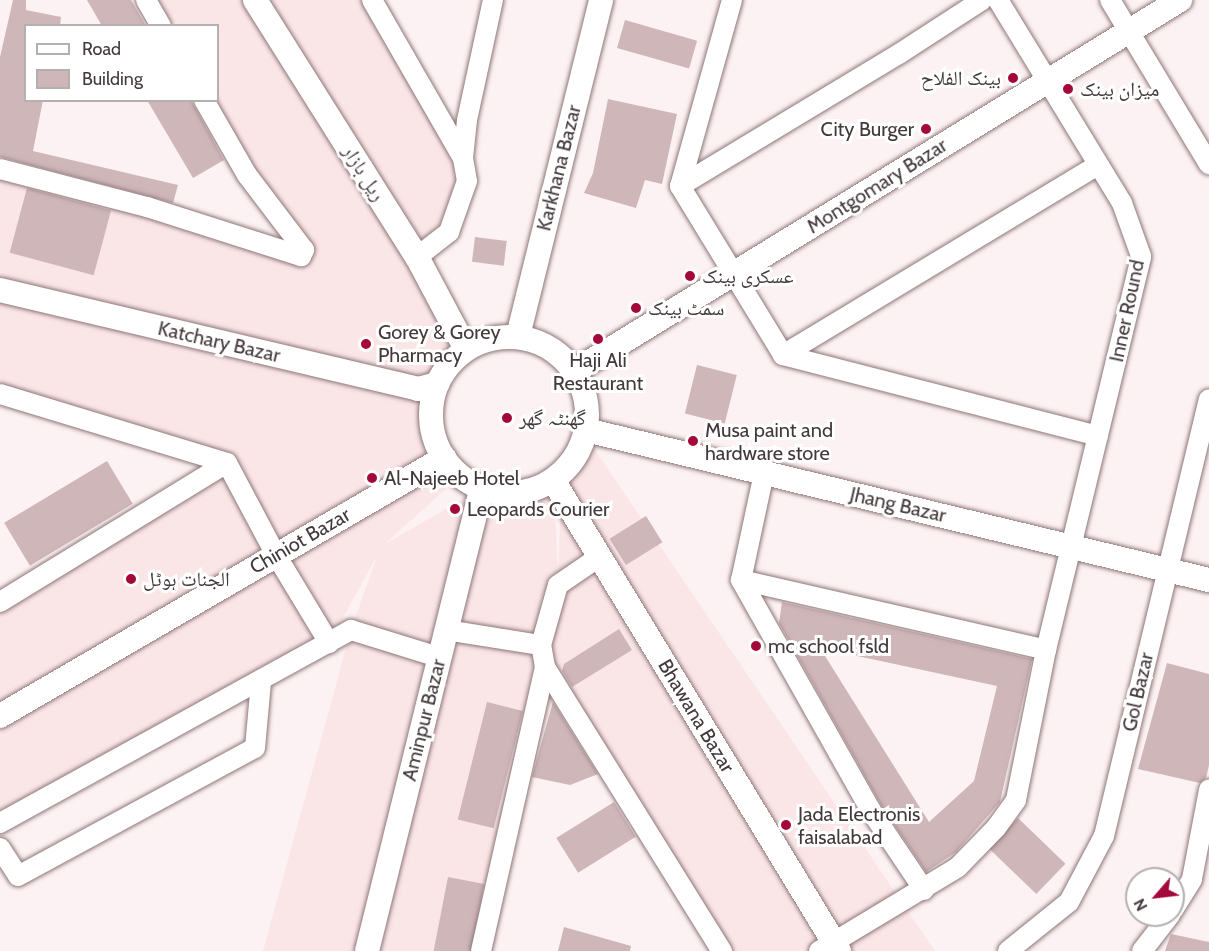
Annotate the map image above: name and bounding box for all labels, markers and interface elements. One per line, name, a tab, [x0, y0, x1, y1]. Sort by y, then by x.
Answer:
legend	[24, 24, 219, 102]
text: Road	[82, 38, 121, 60]
place label: بینک الفلاح	[921, 66, 1001, 90]
text: Building	[82, 68, 143, 90]
marker: بینک الفلاح	[1006, 71, 1020, 85]
place label: میزان بینک	[1080, 77, 1159, 101]
marker: میزان بینک	[1061, 82, 1075, 96]
street label: Karkhana Bazar	[532, 103, 586, 233]
place label: City Burger	[820, 117, 914, 141]
marker: City Burger	[919, 122, 933, 136]
street label: Montgomary Bazar	[803, 133, 951, 239]
street label: ریل بازار	[337, 140, 391, 206]
street label: Inner Round	[1104, 258, 1150, 364]
place label: عسکری بینک	[702, 264, 794, 288]
marker: عسکری بینک	[683, 269, 697, 283]
place label: سمٹ بینک	[648, 296, 724, 320]
marker: سمٹ بینک	[629, 301, 643, 315]
street label: Katchary Bazar	[156, 316, 282, 368]
place label: Gorey & Gorey Pharmacy	[378, 320, 500, 367]
marker: Haji Ali Restaurant	[591, 332, 605, 346]
marker: Gorey & Gorey Pharmacy	[359, 337, 373, 351]
place label: Haji Ali Restaurant	[553, 348, 643, 395]
place label: گھنٹہ گھر	[519, 406, 586, 430]
marker: گھنٹہ گھر	[500, 411, 514, 425]
place label: Musa paint and hardware store	[705, 418, 833, 465]
marker: Musa paint and hardware store	[686, 434, 700, 448]
place label: Al-Najeeb Hotel	[384, 466, 519, 490]
marker: Al-Najeeb Hotel	[365, 471, 379, 485]
street label: Jhang Bazar	[848, 482, 948, 528]
place label: Leopards Courier	[467, 497, 609, 521]
marker: Leopards Courier	[448, 502, 462, 516]
street label: Chiniot Bazar	[246, 503, 354, 579]
place label: الجنات ہوٹل	[143, 567, 230, 591]
marker: الجنات ہوٹل	[124, 572, 138, 586]
place label: mc school fsld	[768, 634, 889, 658]
marker: mc school fsld	[749, 639, 763, 653]
street label: Gol Bazar	[1117, 650, 1159, 734]
street label: Bhawana Bazar	[653, 655, 739, 777]
street label: Aminpur Bazar	[397, 657, 451, 783]
place label: Jada Electronis faisalabad	[798, 802, 920, 849]
marker: Jada Electronis faisalabad	[779, 818, 793, 832]
north arrow	[1125, 867, 1185, 927]
text: N	[1129, 895, 1151, 914]

